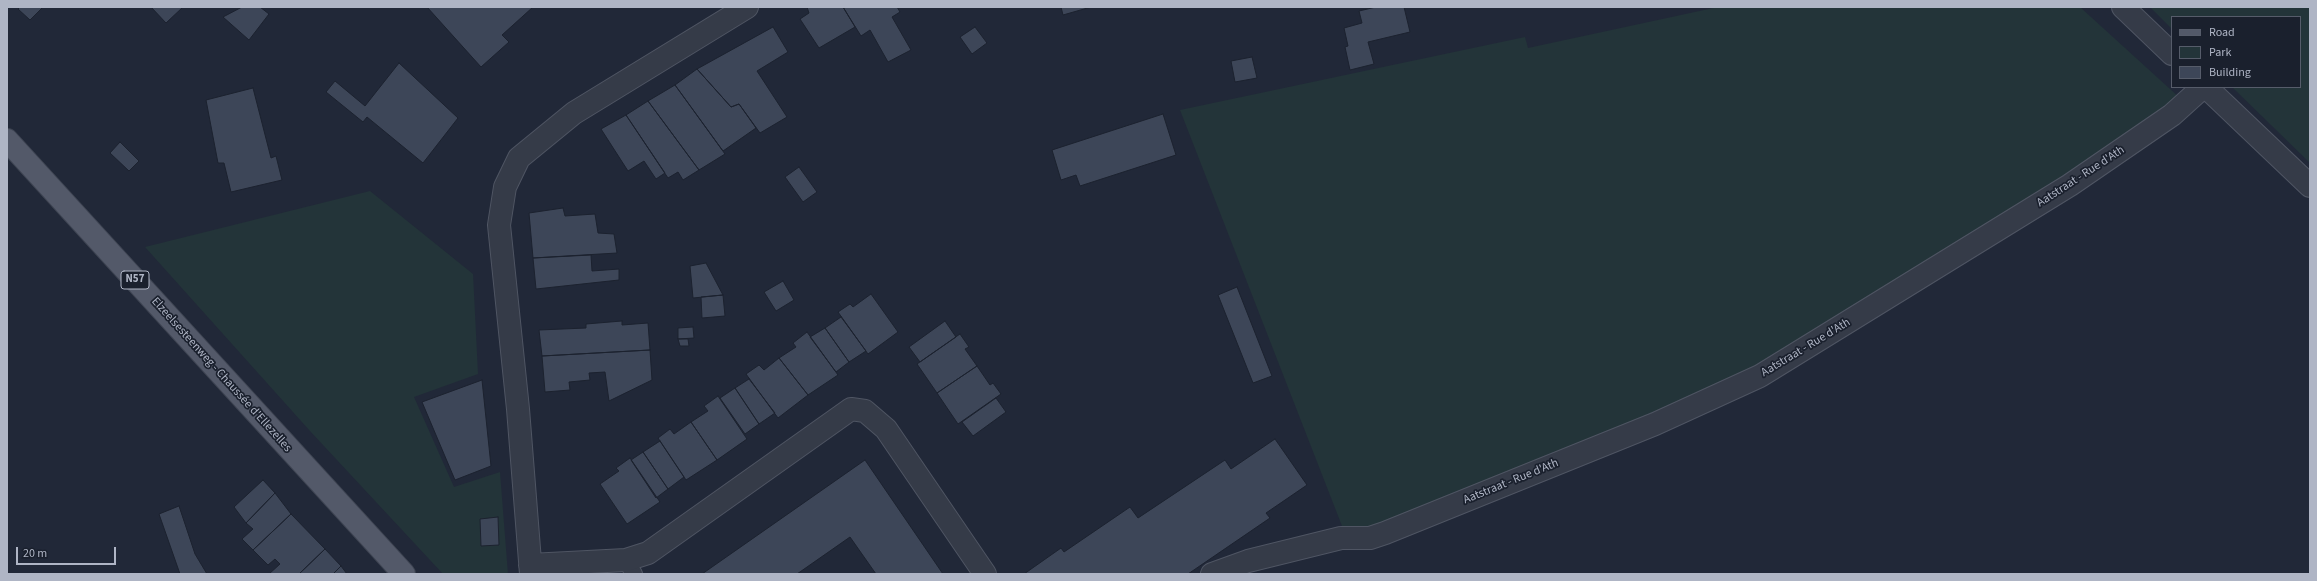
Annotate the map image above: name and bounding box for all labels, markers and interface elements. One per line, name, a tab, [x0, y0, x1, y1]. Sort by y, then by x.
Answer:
legend	[2171, 16, 2301, 88]
text: Road	[2209, 24, 2235, 41]
text: Park	[2209, 44, 2231, 61]
text: Building	[2209, 64, 2251, 81]
street label: Aatstraat - Rue d'Ath	[2035, 143, 2127, 211]
road number: N57	[121, 271, 149, 289]
street label: Elzeelsesteenweg - Chaussée d'Ellezelles	[148, 295, 294, 455]
street label: Aatstraat - Rue d'Ath	[1759, 316, 1853, 380]
street label: Aatstraat - Rue d'Ath	[1461, 456, 1561, 508]
scale bar	[18, 539, 118, 565]
text: 20 m	[23, 545, 47, 562]

